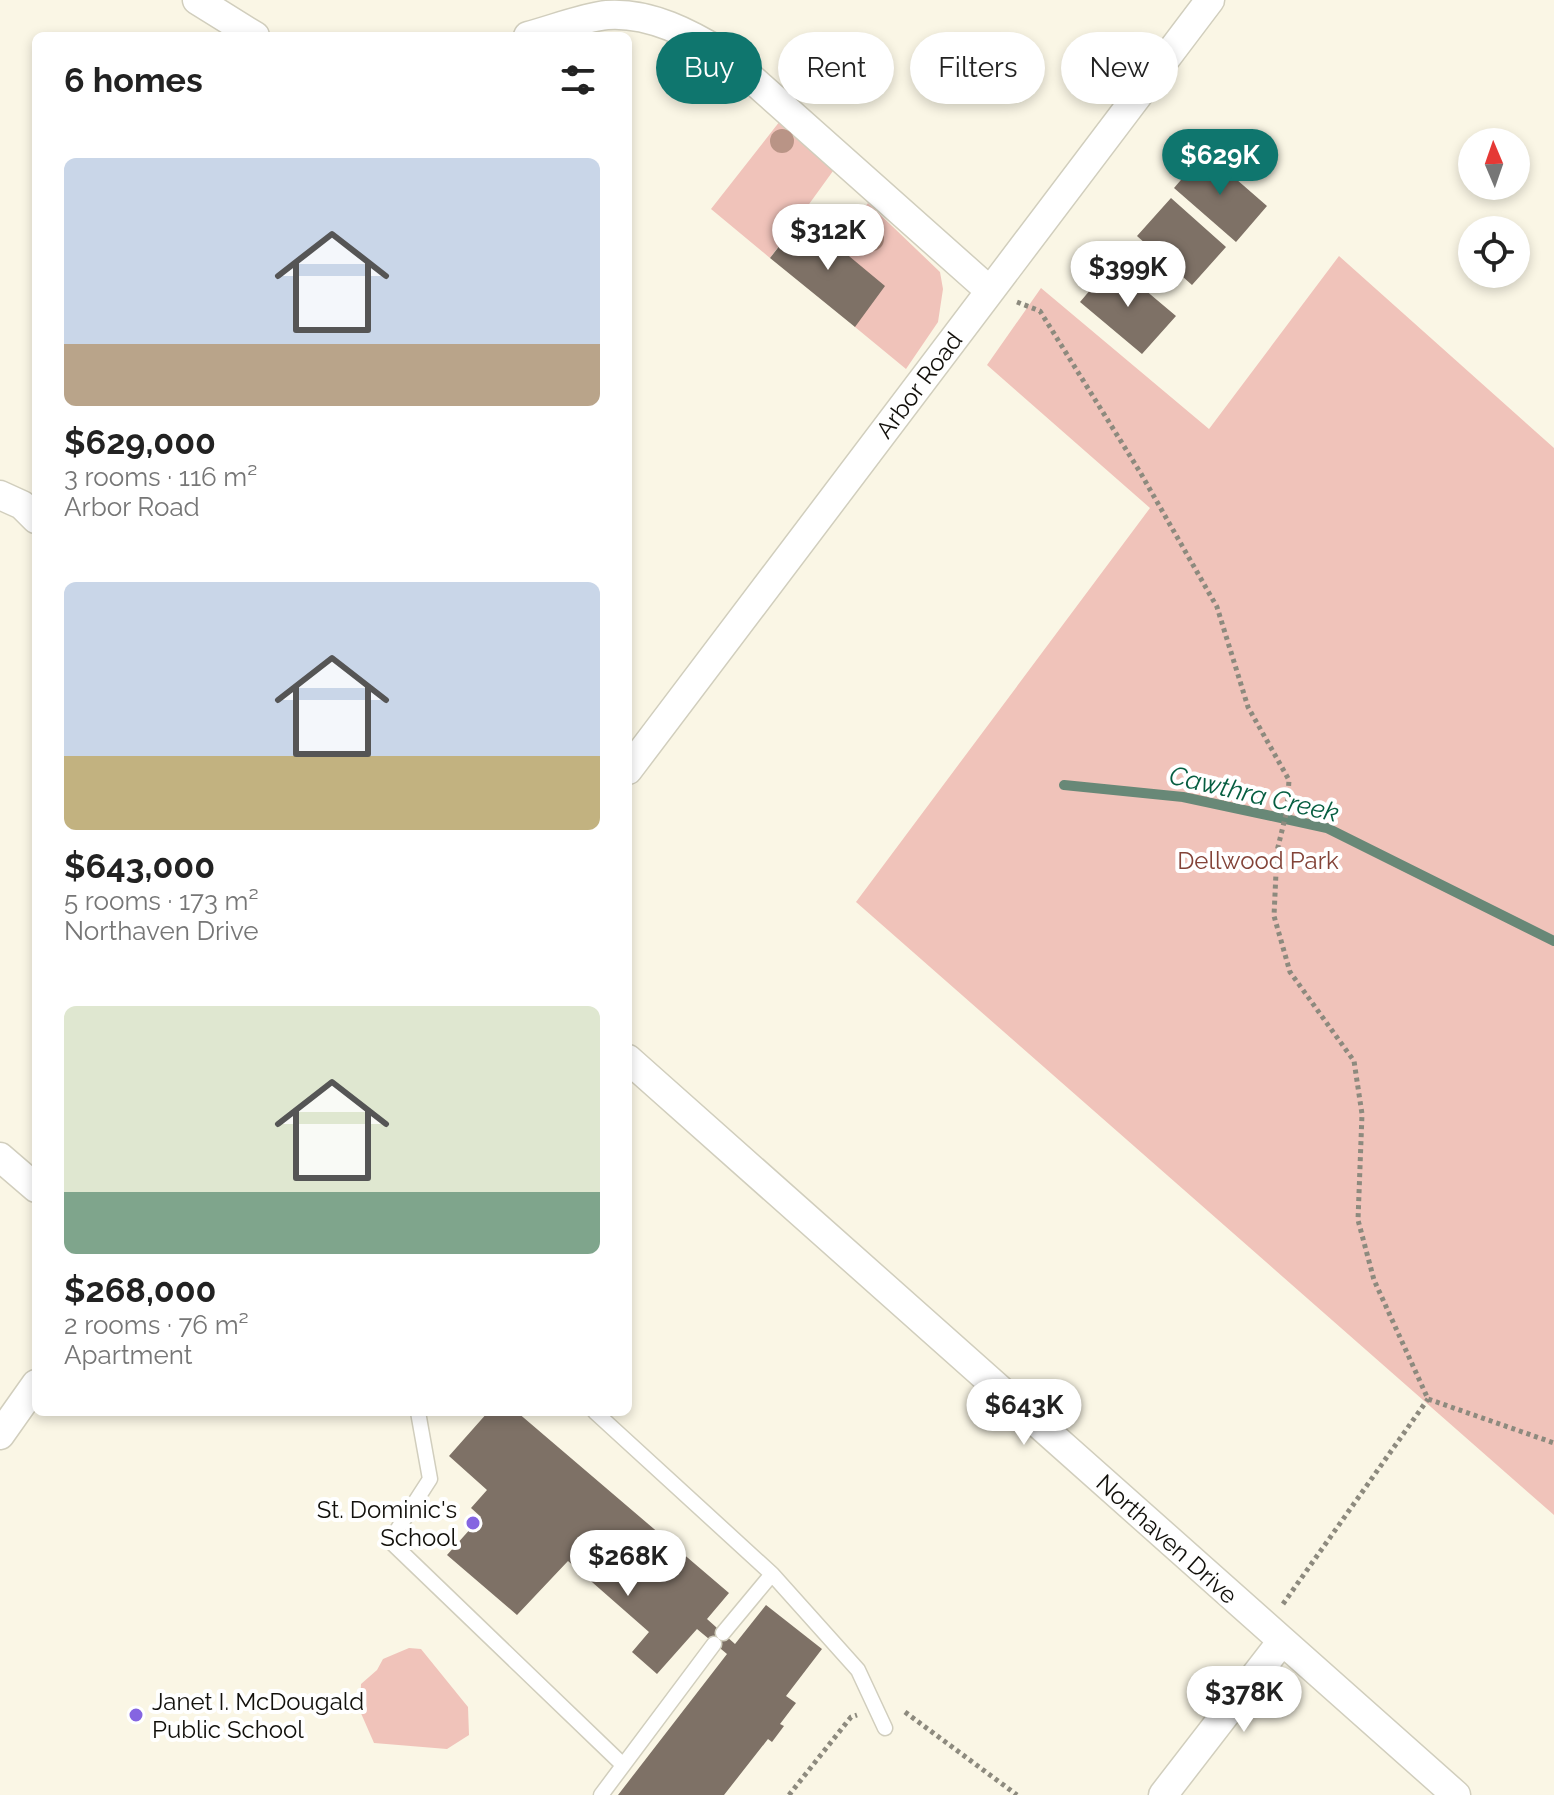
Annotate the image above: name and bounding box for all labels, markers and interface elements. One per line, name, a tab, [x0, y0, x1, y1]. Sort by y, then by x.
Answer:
chip: Buy	[656, 32, 762, 104]
chip: Rent	[778, 32, 894, 104]
chip: Filters	[910, 32, 1045, 104]
chip: New	[1061, 32, 1178, 104]
icon: filters	[556, 58, 600, 102]
text: 6 homes	[64, 60, 203, 100]
north arrow	[1458, 128, 1530, 200]
map controls	[1458, 128, 1530, 288]
pin: $629K	[1164, 129, 1276, 197]
text: $629K	[1180, 140, 1260, 170]
pin: $312K	[772, 204, 884, 272]
icon: home	[260, 210, 404, 354]
text: $312K	[790, 215, 866, 245]
button: locate	[1458, 216, 1530, 288]
pin: $399K	[1072, 241, 1184, 309]
text: $399K	[1089, 252, 1167, 282]
street label: Arbor Road	[870, 326, 968, 444]
text: $629,000	[64, 422, 216, 462]
text: 3 rooms · 116 m²	[64, 462, 257, 492]
text: Arbor Road	[64, 492, 200, 522]
icon: home	[260, 634, 404, 778]
water label: Cawthra Creek	[1166, 760, 1342, 828]
text: $643,000	[64, 846, 215, 886]
park label: Dellwood Park	[1177, 846, 1339, 875]
text: 5 rooms · 173 m²	[64, 886, 258, 916]
text: Northaven Drive	[64, 916, 259, 946]
icon: home	[260, 1058, 404, 1202]
text: $268,000	[64, 1270, 216, 1310]
text: 2 rooms · 76 m²	[64, 1310, 249, 1340]
text: Apartment	[64, 1340, 193, 1370]
pin: $643K	[968, 1379, 1080, 1447]
text: $643K	[984, 1390, 1064, 1420]
street label: Northaven Drive	[1091, 1468, 1243, 1610]
place label: St. Dominic's School	[317, 1495, 457, 1552]
marker: St. Dominic's School	[464, 1514, 482, 1532]
pin: $268K	[572, 1530, 684, 1598]
text: $268K	[588, 1541, 668, 1571]
pin: $378K	[1188, 1666, 1300, 1734]
text: $378K	[1205, 1677, 1283, 1707]
place label: Janet I. McDougald Public School	[152, 1687, 364, 1744]
marker: Janet I. McDougald Public School	[127, 1706, 145, 1724]

